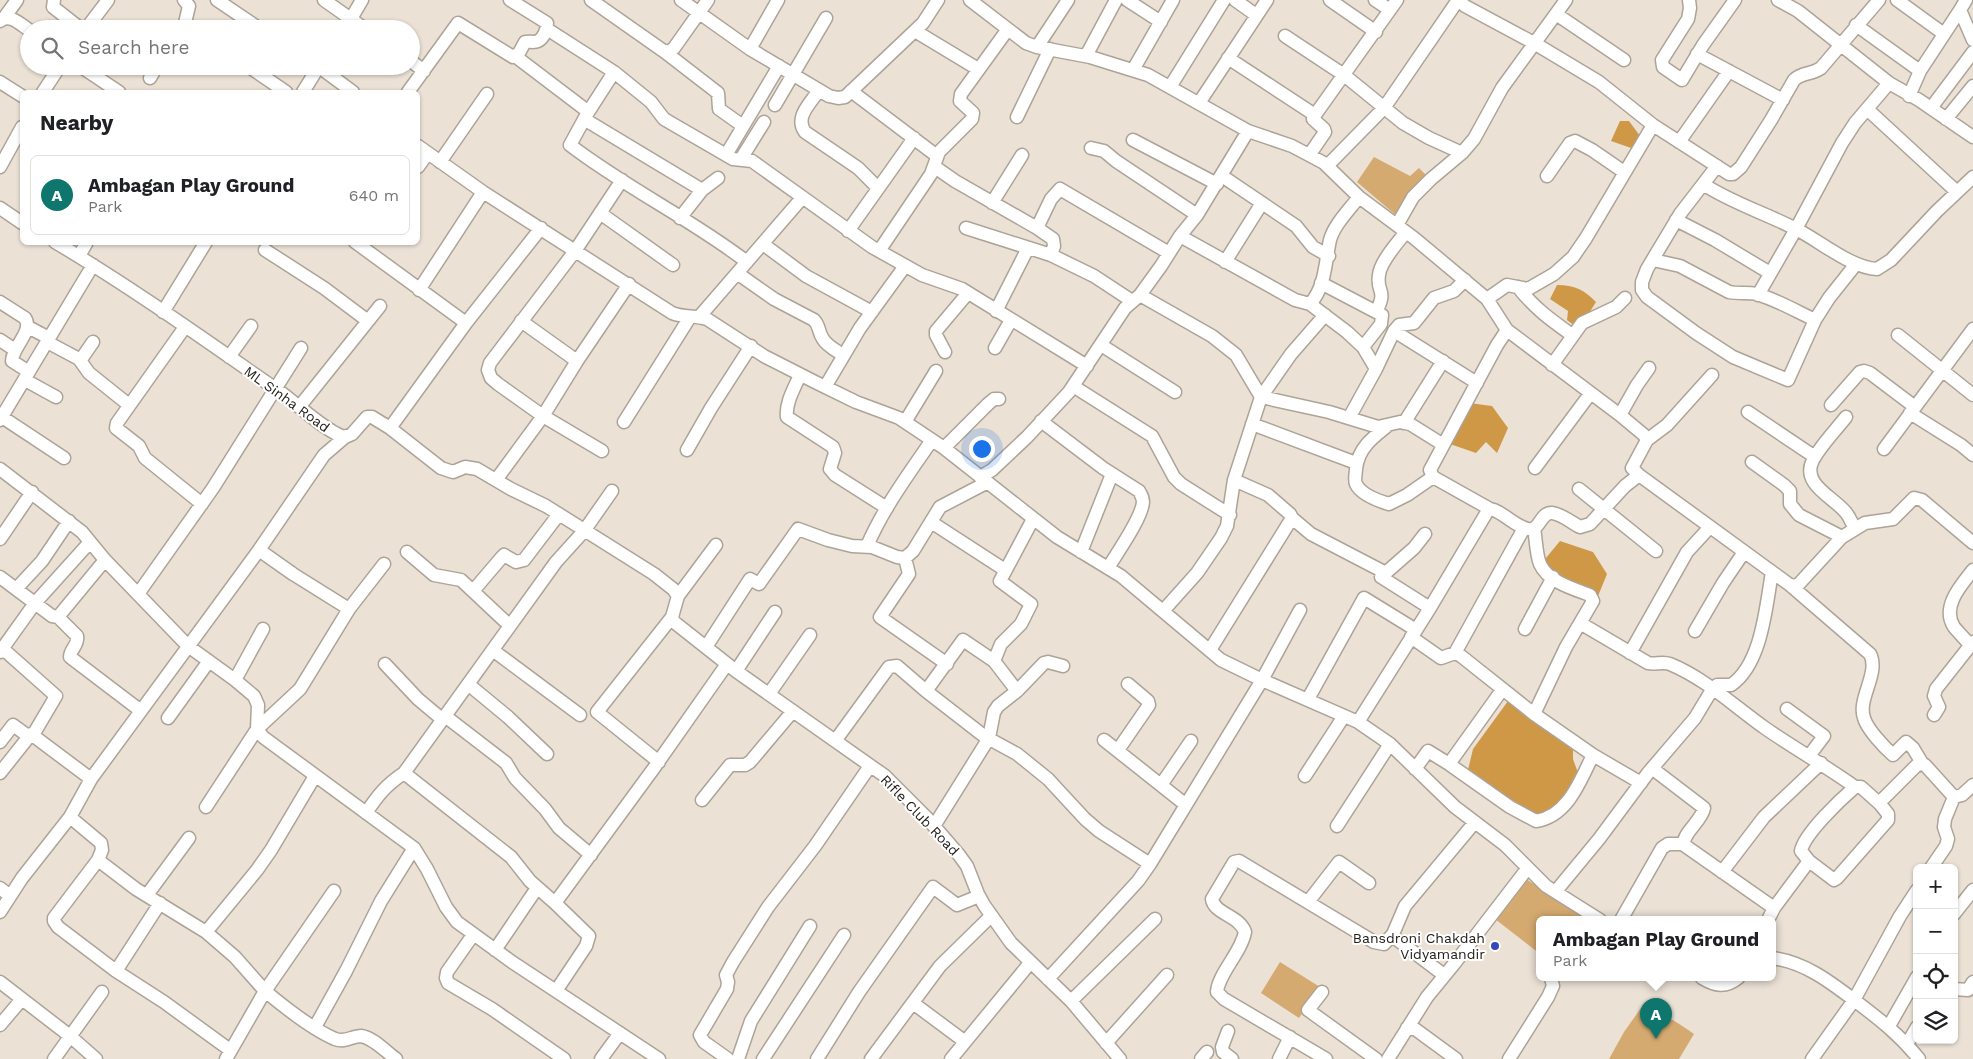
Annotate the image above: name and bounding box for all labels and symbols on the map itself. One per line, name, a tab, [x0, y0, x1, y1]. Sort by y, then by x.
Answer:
street label: ML Sinha Road	[241, 363, 333, 435]
your location	[969, 436, 995, 462]
street label: Rifle Club Road	[877, 771, 963, 859]
place label: Bansdroni Chakdah Vidyamandir	[1353, 930, 1485, 962]
marker: Bansdroni Chakdah Vidyamandir	[1489, 940, 1501, 952]
pin: A	[1640, 998, 1672, 1039]

